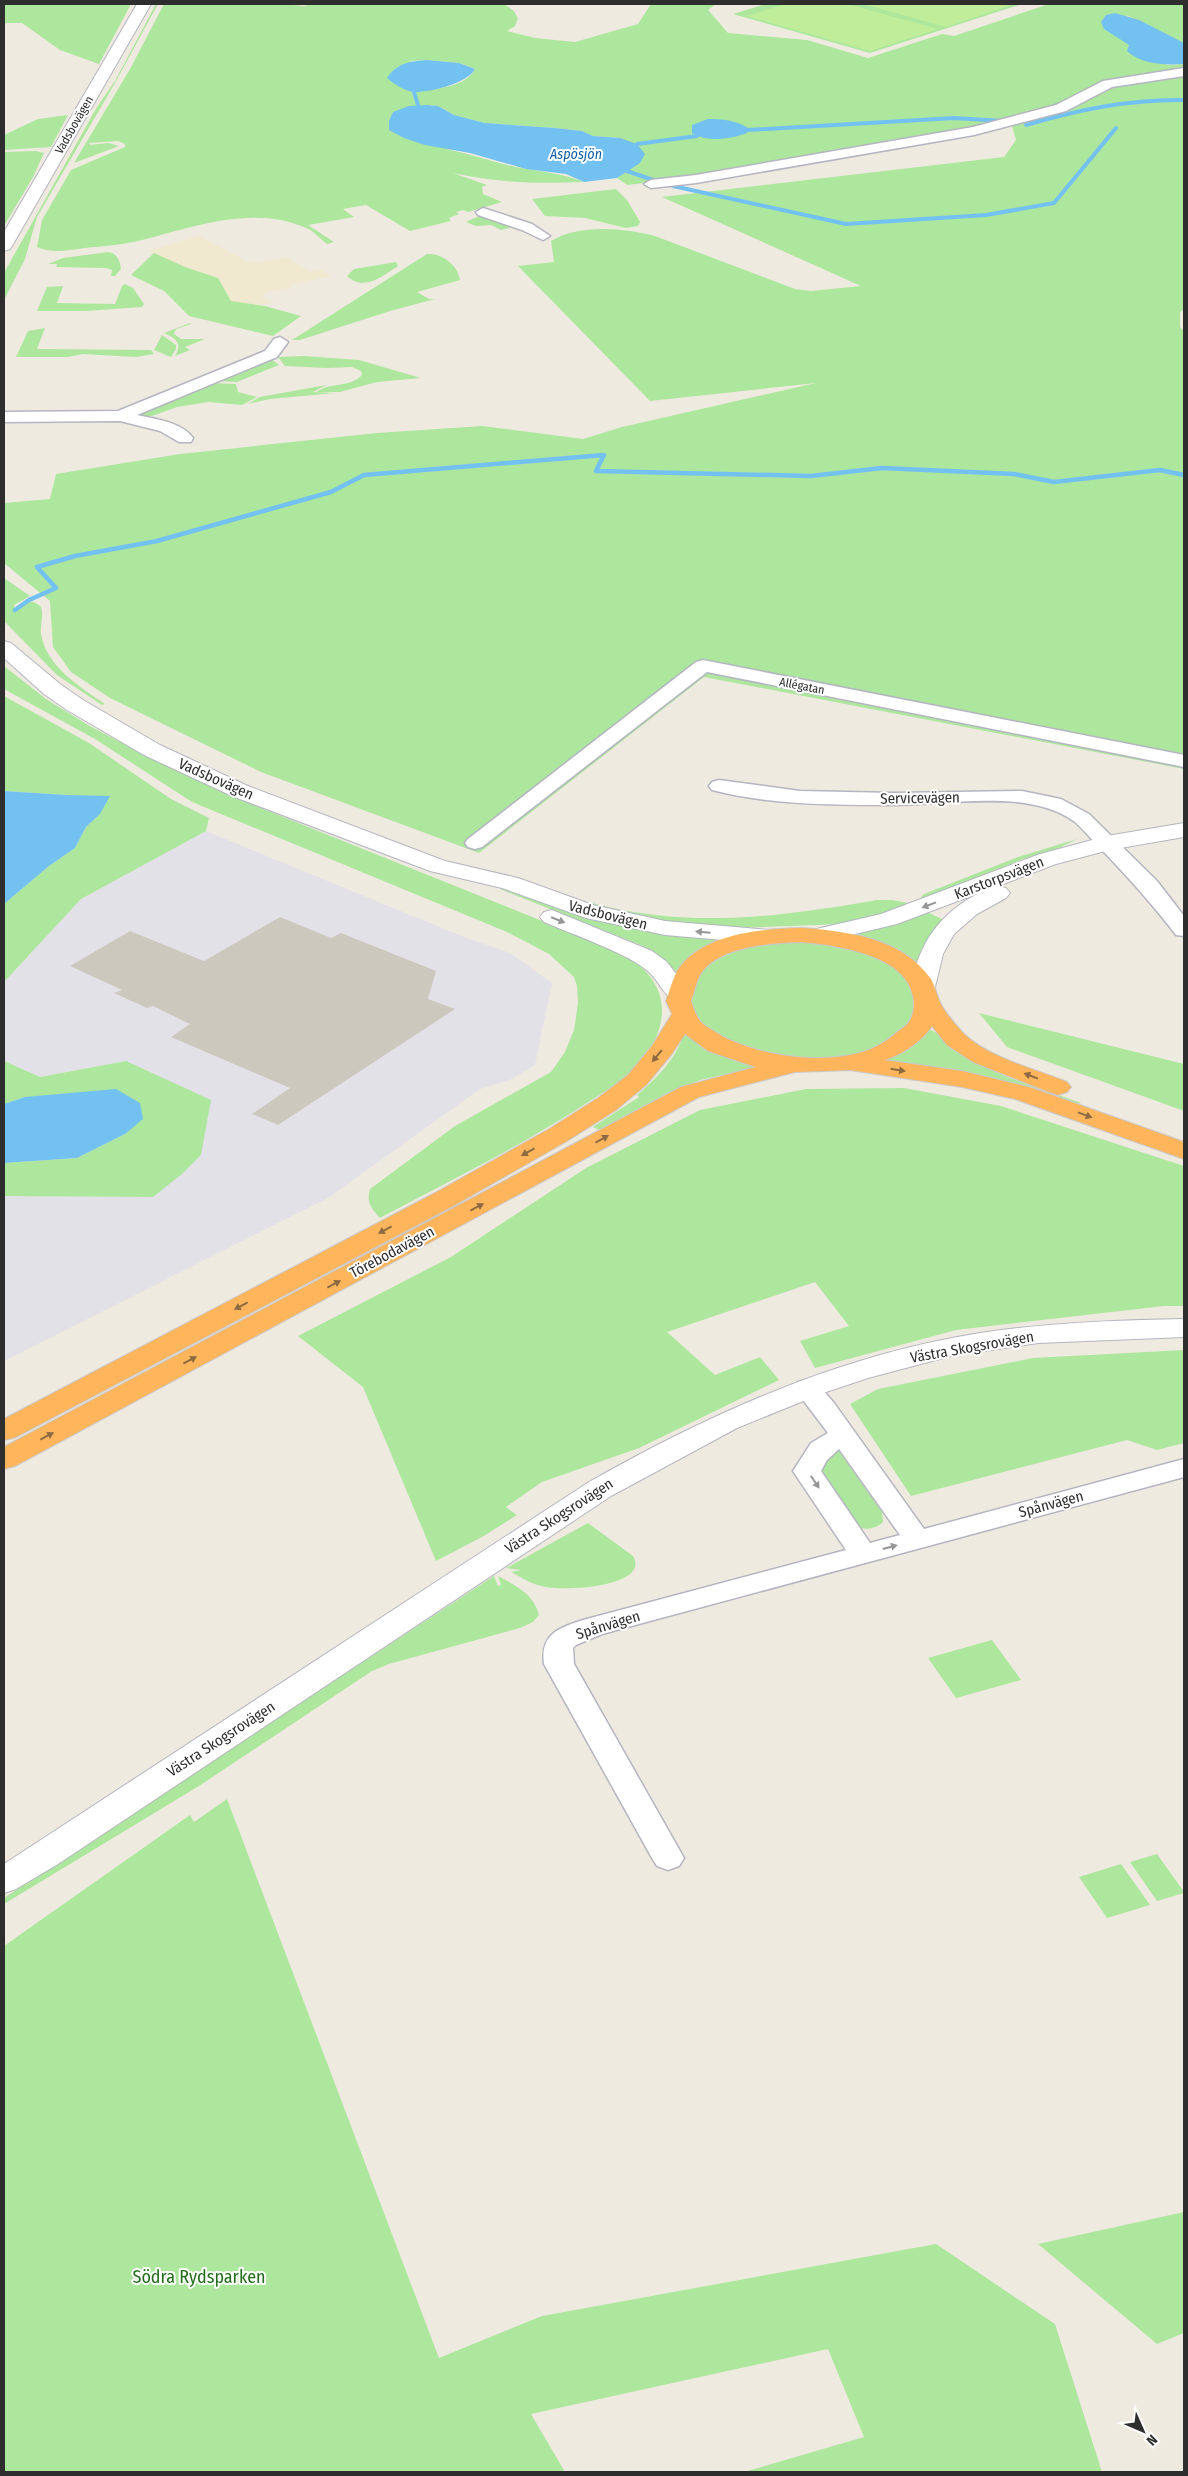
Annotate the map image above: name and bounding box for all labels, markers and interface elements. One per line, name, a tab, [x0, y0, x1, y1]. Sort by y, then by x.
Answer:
street label: Vadsbovägen	[52, 94, 96, 156]
water label: Aspösjön	[549, 146, 602, 163]
street label: Allégatan	[778, 675, 826, 697]
street label: Vadsbovägen	[176, 754, 256, 804]
street label: Servicevägen	[880, 788, 960, 808]
street label: Karstorpsvägen	[952, 853, 1046, 903]
street label: Vadsbovägen	[567, 897, 649, 933]
one-way arrow	[922, 901, 936, 909]
one-way arrow	[551, 916, 566, 924]
one-way arrow	[695, 927, 711, 935]
one-way arrow	[651, 1049, 662, 1062]
one-way arrow	[890, 1066, 906, 1074]
one-way arrow	[1023, 1072, 1038, 1080]
one-way arrow	[1078, 1112, 1093, 1119]
one-way arrow	[595, 1135, 610, 1143]
one-way arrow	[521, 1148, 534, 1157]
one-way arrow	[470, 1203, 484, 1211]
street label: Törebodavägen	[347, 1222, 437, 1282]
one-way arrow	[378, 1226, 392, 1234]
one-way arrow	[326, 1280, 341, 1288]
one-way arrow	[234, 1302, 249, 1310]
street label: Västra Skogsrovägen	[909, 1327, 1035, 1367]
one-way arrow	[183, 1356, 198, 1364]
one-way arrow	[40, 1432, 54, 1440]
street label: Västra Skogsrovägen	[502, 1474, 616, 1558]
one-way arrow	[810, 1476, 820, 1489]
street label: Spånvägen	[1017, 1487, 1085, 1521]
one-way arrow	[883, 1542, 898, 1550]
street label: Spånvägen	[574, 1607, 642, 1643]
street label: Västra Skogsrovägen	[164, 1697, 278, 1781]
park label: Södra Rydsparken	[132, 2266, 266, 2288]
north arrow	[1118, 2406, 1168, 2456]
text: N	[1143, 2431, 1161, 2449]

